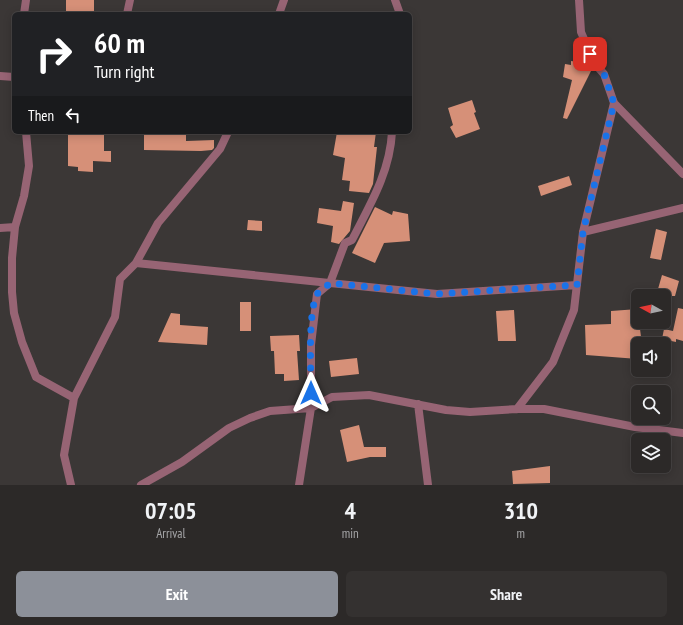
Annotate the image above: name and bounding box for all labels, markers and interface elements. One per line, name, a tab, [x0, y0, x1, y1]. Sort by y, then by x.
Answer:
text: 60 m	[94, 24, 145, 61]
icon: right	[28, 28, 80, 80]
pin	[573, 37, 607, 71]
icon: arrive	[579, 43, 601, 65]
text: Turn right	[94, 60, 154, 83]
icon: left	[62, 104, 84, 126]
text: Then	[28, 106, 54, 125]
north arrow	[631, 289, 671, 329]
map controls	[631, 289, 671, 473]
button: sound	[631, 337, 671, 377]
position arrow	[290, 372, 332, 414]
button: search	[631, 385, 671, 425]
button: layers	[631, 433, 671, 473]
text: 07:05	[145, 495, 197, 526]
text: 4	[344, 495, 356, 526]
text: 310	[504, 495, 538, 526]
text: Arrival	[156, 525, 186, 542]
text: min	[342, 525, 359, 542]
text: m	[517, 525, 525, 542]
button: Exit	[16, 571, 338, 617]
button: Share	[346, 571, 667, 617]

